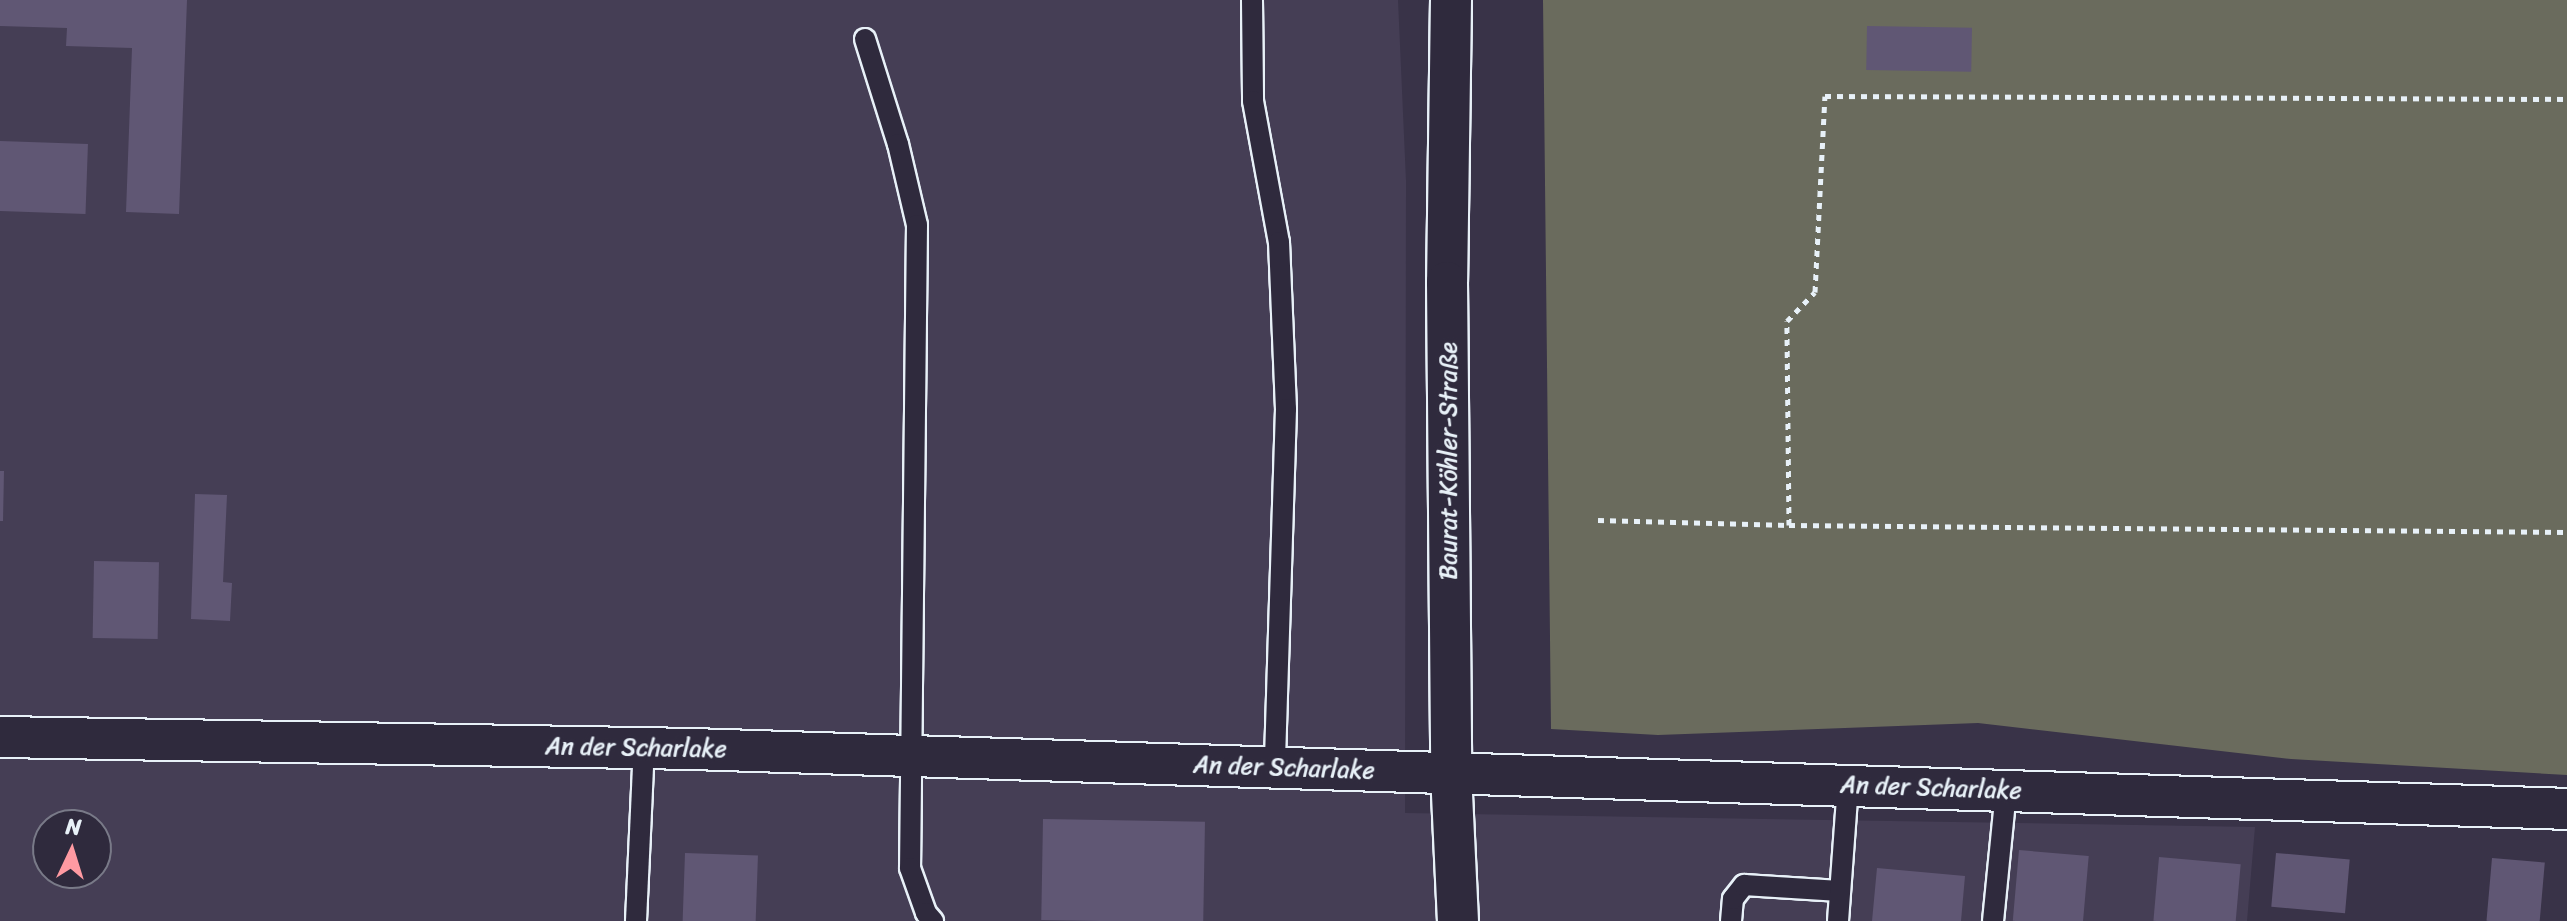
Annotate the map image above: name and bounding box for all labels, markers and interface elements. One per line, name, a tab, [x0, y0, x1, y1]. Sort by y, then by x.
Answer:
street label: Baurat-Köhler-Straße	[1435, 342, 1463, 580]
street label: An der Scharlake	[545, 732, 727, 764]
street label: An der Scharlake	[1193, 750, 1375, 786]
street label: An der Scharlake	[1840, 770, 2022, 806]
text: N	[65, 807, 83, 847]
north arrow	[32, 809, 112, 889]

